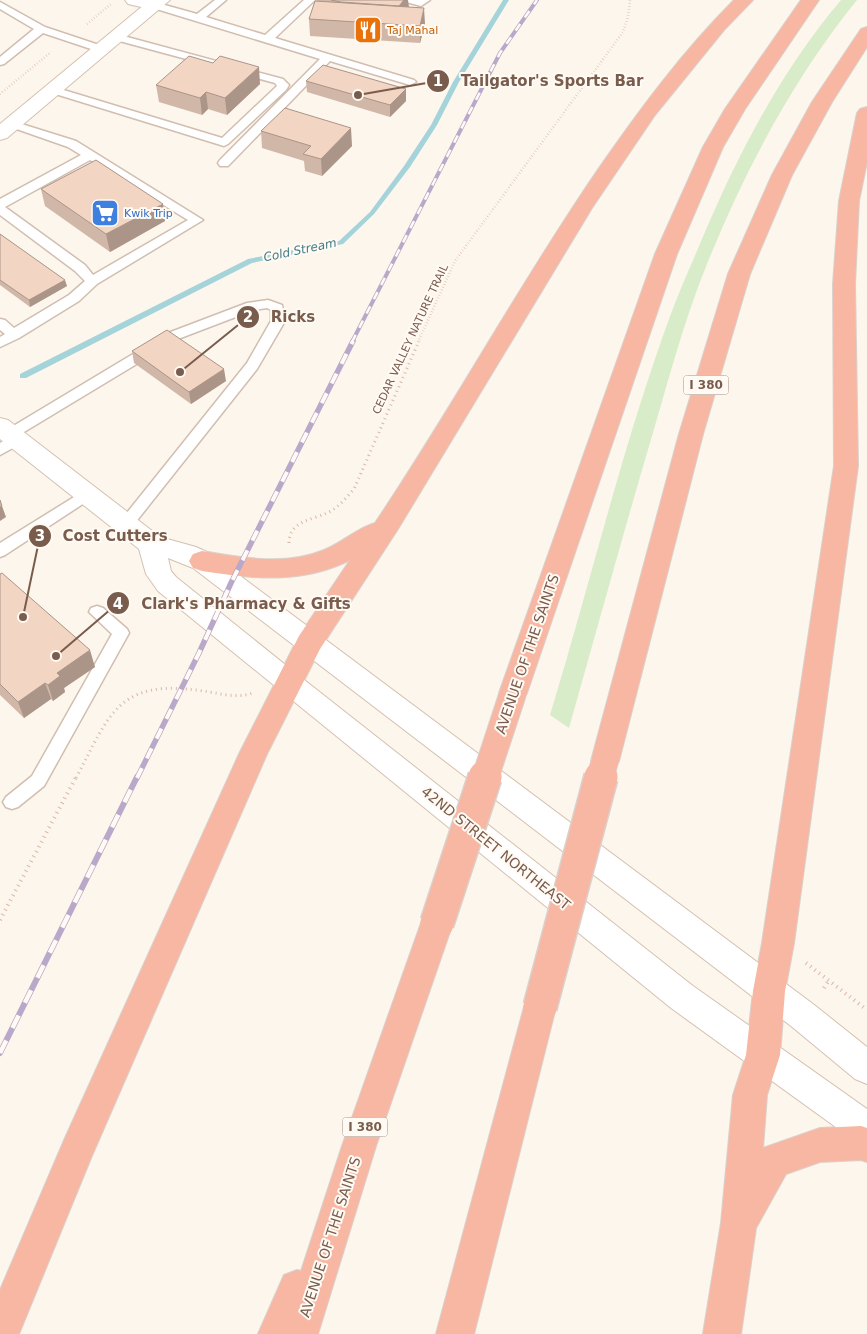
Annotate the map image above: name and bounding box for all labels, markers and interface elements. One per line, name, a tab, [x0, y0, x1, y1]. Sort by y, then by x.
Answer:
restaurant icon: Taj Mahal	[353, 15, 383, 45]
place label: Taj Mahal	[386, 24, 438, 37]
callout: Tailgator's Sports Bar	[425, 66, 653, 96]
text: 1	[433, 72, 443, 90]
text: Tailgator's Sports Bar	[461, 72, 644, 90]
supermarket icon: Kwik Trip	[90, 198, 120, 228]
place label: Kwik Trip	[124, 207, 173, 220]
water label: Cold Stream	[262, 235, 338, 265]
street label: CEDAR VALLEY NATURE TRAIL	[370, 261, 451, 416]
callout: Ricks	[235, 302, 325, 332]
text: 2	[243, 308, 253, 326]
text: Ricks	[271, 308, 315, 326]
road number: I 380	[684, 376, 728, 394]
callout: Cost Cutters	[27, 521, 177, 551]
text: 3	[35, 527, 45, 545]
text: Cost Cutters	[62, 527, 168, 545]
street label: AVENUE OF THE SAINTS	[492, 572, 562, 736]
callout: Clark's Pharmacy & Gifts	[106, 588, 360, 618]
text: 4	[113, 595, 123, 613]
text: Clark's Pharmacy & Gifts	[141, 595, 351, 613]
street label: 42ND STREET NORTHEAST	[418, 783, 574, 913]
road number: I 380	[342, 1118, 388, 1136]
street label: AVENUE OF THE SAINTS	[296, 1155, 364, 1319]

